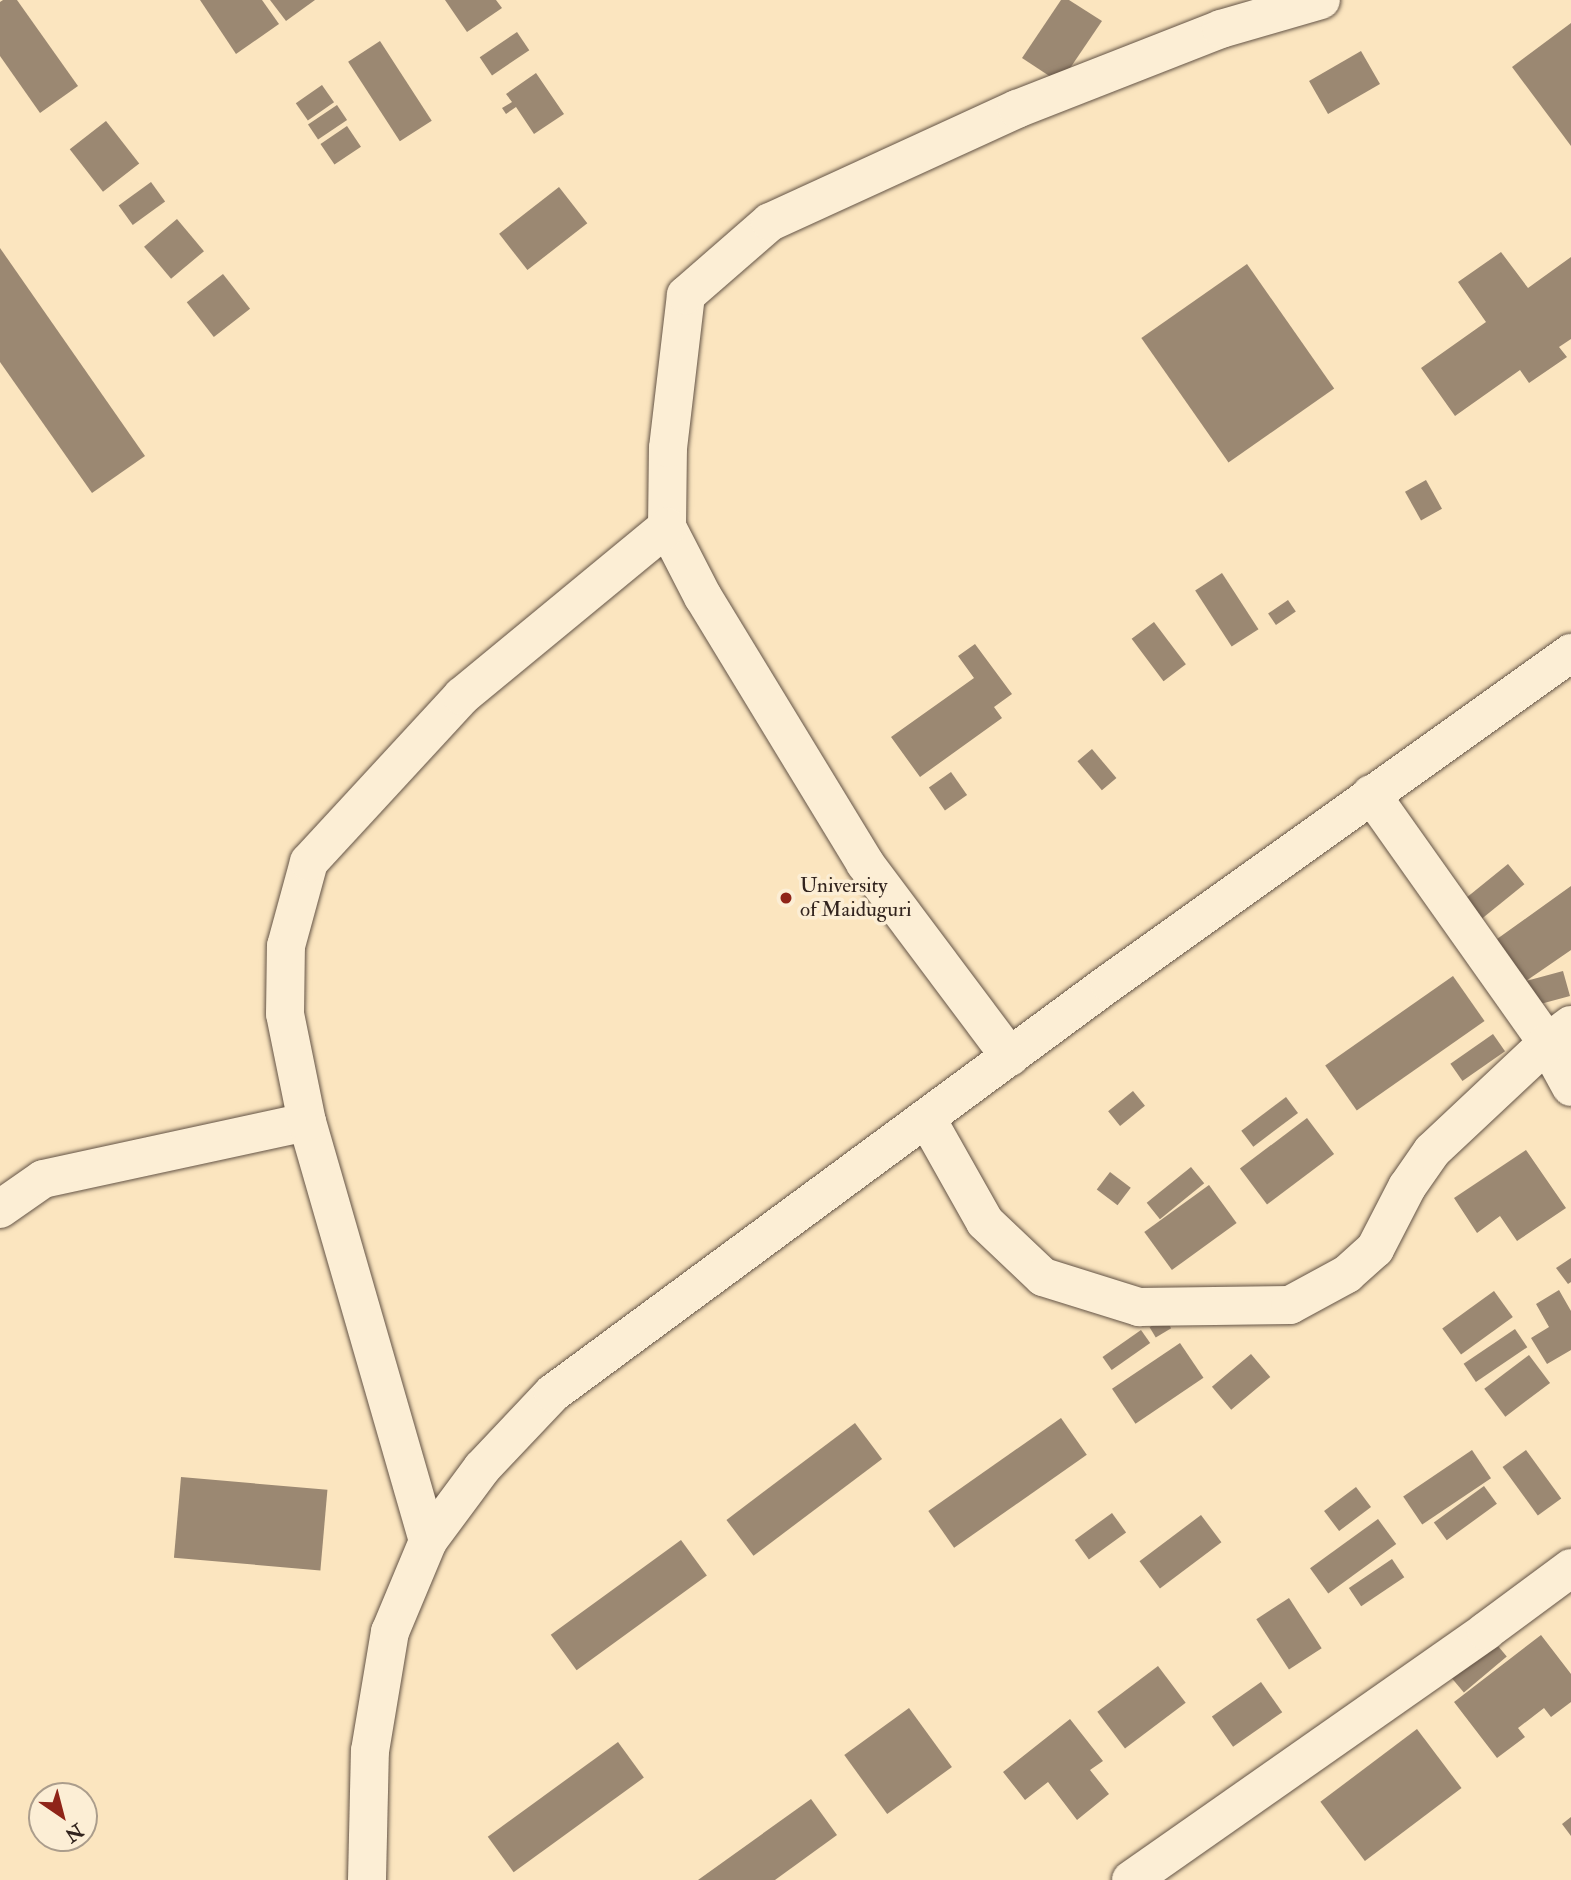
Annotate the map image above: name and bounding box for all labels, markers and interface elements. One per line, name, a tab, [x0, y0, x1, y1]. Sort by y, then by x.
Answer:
place label: University of Maiduguri	[800, 873, 912, 923]
marker: University of Maiduguri	[778, 890, 794, 906]
north arrow	[28, 1782, 98, 1852]
text: N	[60, 1818, 88, 1847]

